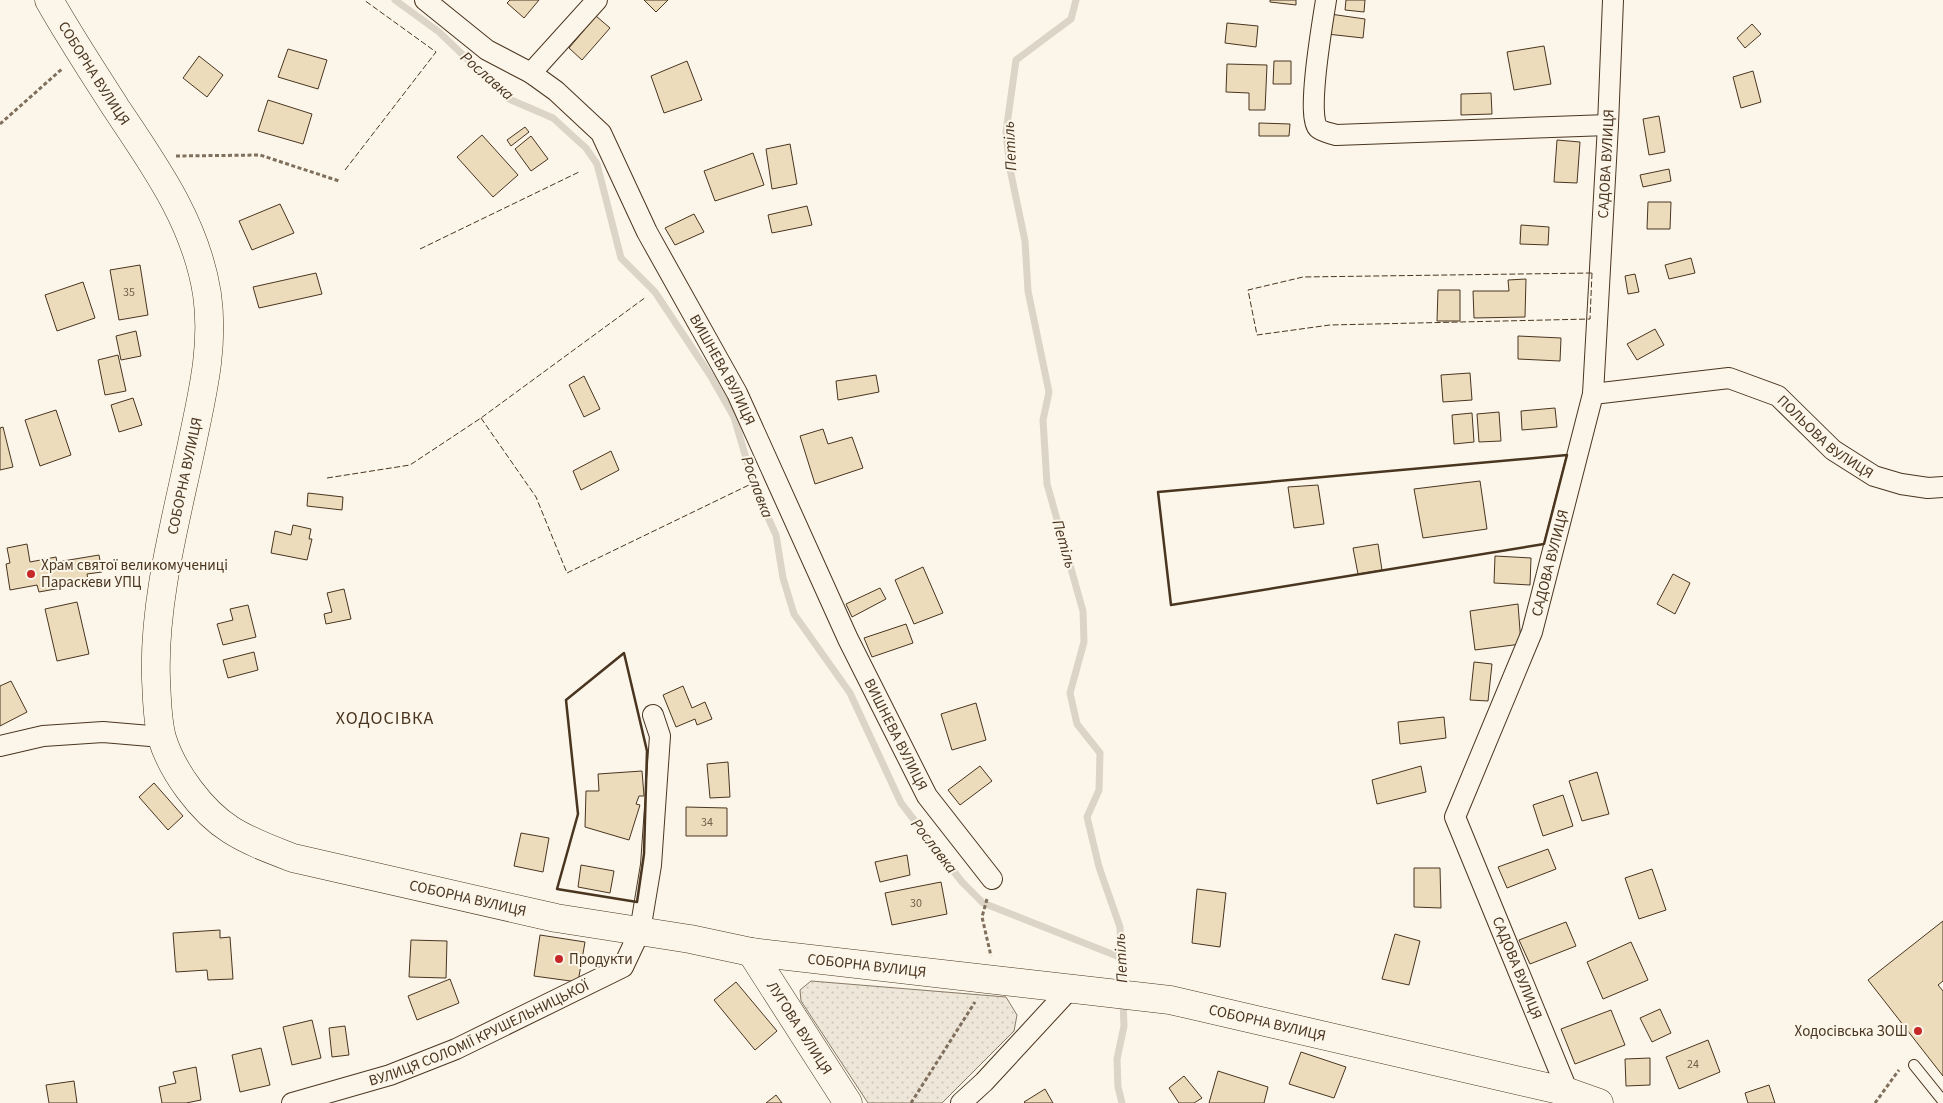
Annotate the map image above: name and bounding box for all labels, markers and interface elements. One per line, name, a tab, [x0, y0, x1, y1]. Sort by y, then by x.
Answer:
street label: СОБОРНА ВУЛИЦЯ	[53, 17, 135, 129]
water label: Рославка	[455, 47, 519, 106]
street label: САДОВА ВУЛИЦЯ	[1592, 109, 1619, 219]
water label: Петіль	[998, 120, 1022, 172]
house number: 35	[123, 284, 135, 301]
street label: ВИШНЕВА ВУЛИЦЯ	[685, 310, 761, 428]
street label: ПОЛЬОВА ВУЛИЦЯ	[1772, 390, 1878, 484]
street label: СОБОРНА ВУЛИЦЯ	[162, 415, 208, 537]
water label: Рославка	[736, 453, 779, 521]
street label: САДОВА ВУЛИЦЯ	[1526, 507, 1573, 619]
water label: Петіль	[1047, 517, 1081, 571]
place label: Храм святої великомучениці Параскеви УПЦ	[41, 555, 228, 593]
marker: Храм святої великомучениці Параскеви УПЦ	[25, 568, 37, 580]
street label: ВИШНЕВА ВУЛИЦЯ	[859, 675, 933, 794]
district label: ХОДОСІВКА	[336, 706, 434, 731]
house number: 34	[701, 814, 713, 831]
water label: Рославка	[905, 814, 963, 878]
street label: СОБОРНА ВУЛИЦЯ	[407, 874, 529, 921]
house number: 30	[910, 895, 922, 912]
street label: САДОВА ВУЛИЦЯ	[1487, 913, 1547, 1023]
water label: Петіль	[1109, 932, 1133, 984]
street label: СОБОРНА ВУЛИЦЯ	[806, 948, 928, 983]
place label: Продукти	[569, 949, 633, 970]
marker: Продукти	[553, 953, 565, 965]
street label: ВУЛИЦЯ СОЛОМІЇ КРУШЕЛЬНИЦЬКОЇ	[366, 974, 594, 1091]
street label: ЛУГОВА ВУЛИЦЯ	[762, 977, 837, 1079]
street label: СОБОРНА ВУЛИЦЯ	[1207, 999, 1328, 1046]
place label: Ходосівська ЗОШ	[1795, 1021, 1908, 1042]
marker: Ходосівська ЗОШ	[1912, 1025, 1924, 1037]
house number: 24	[1687, 1056, 1699, 1073]

